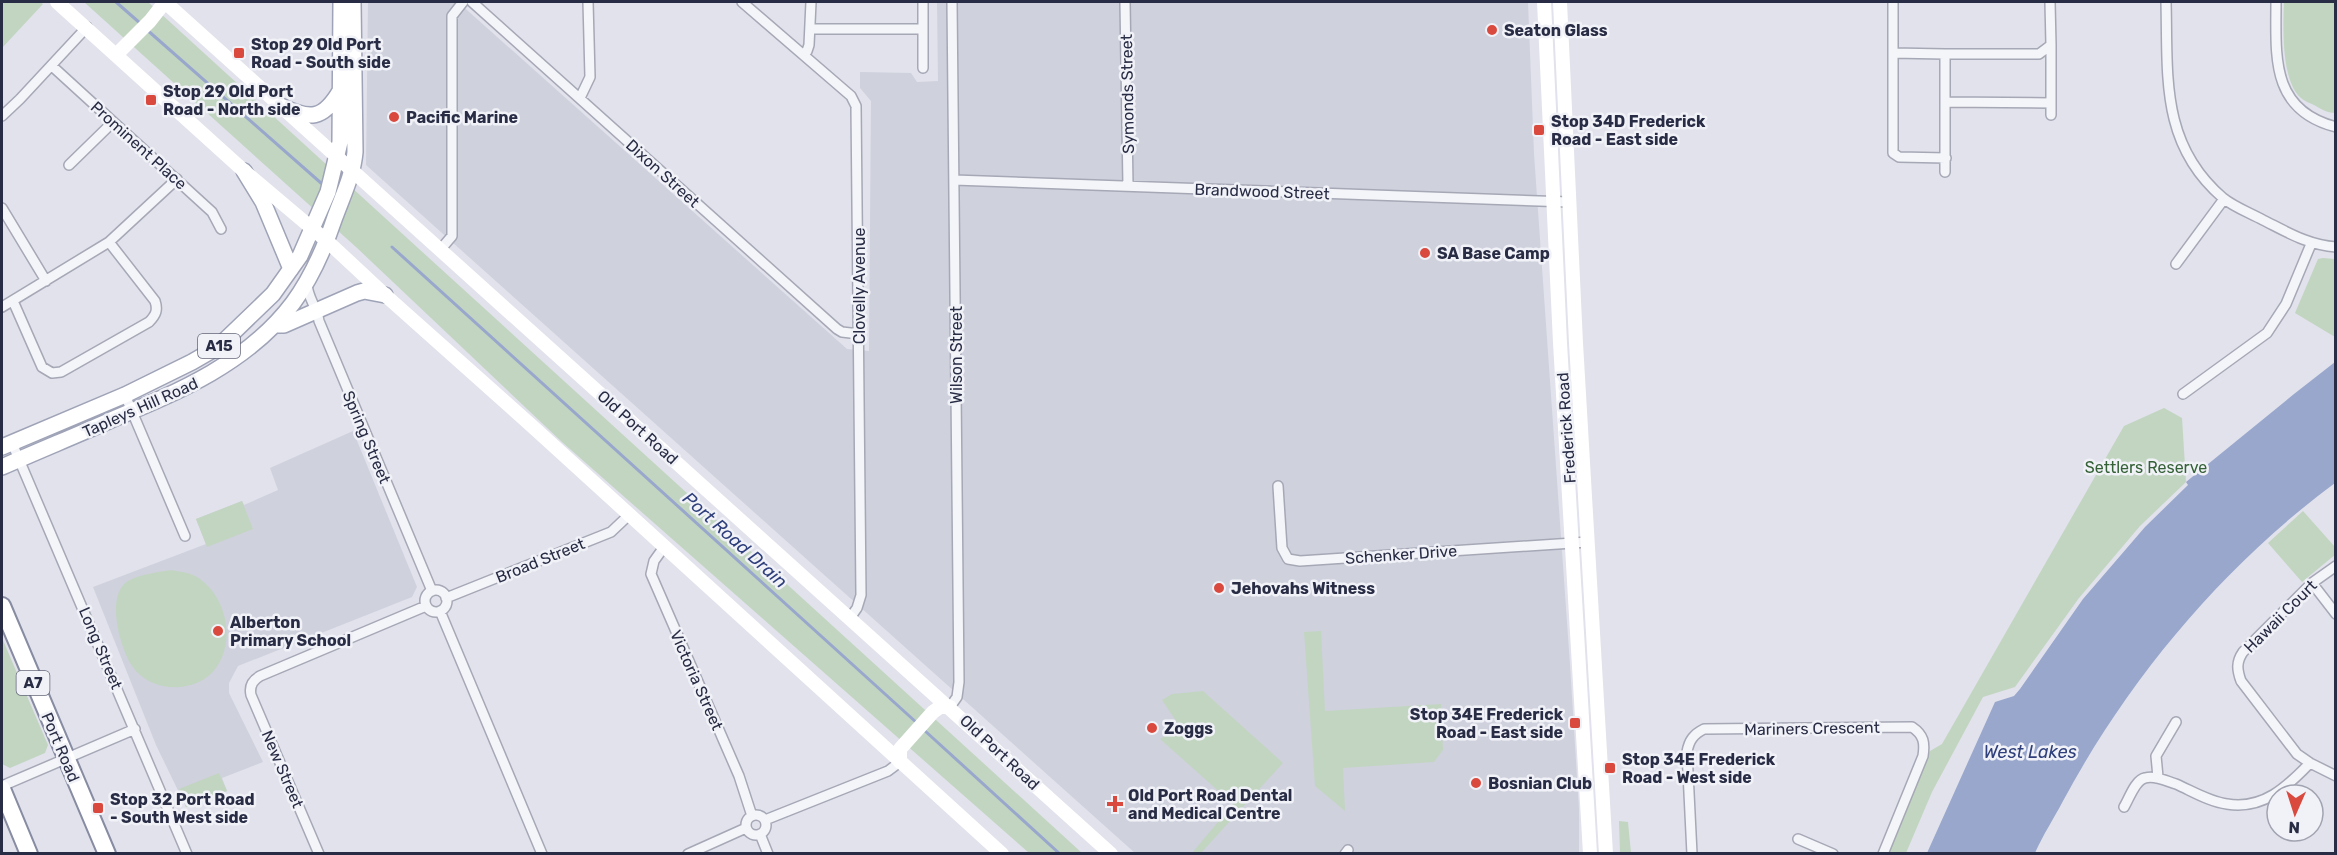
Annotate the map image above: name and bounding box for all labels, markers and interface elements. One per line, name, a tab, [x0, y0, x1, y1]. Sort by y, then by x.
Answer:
place label: Seaton Glass	[1504, 21, 1608, 40]
marker: Seaton Glass	[1485, 23, 1499, 37]
street label: Symonds Street	[1117, 34, 1138, 154]
place label: Stop 29 Old Port Road - South side	[251, 35, 391, 72]
marker: Stop 29 Old Port Road - South side	[232, 46, 246, 60]
place label: Stop 29 Old Port Road - North side	[163, 82, 301, 119]
marker: Stop 29 Old Port Road - North side	[144, 93, 158, 107]
street label: Prominent Place	[87, 97, 191, 193]
place label: Pacific Marine	[406, 108, 518, 127]
marker: Pacific Marine	[387, 110, 401, 124]
place label: Stop 34D Frederick Road - East side	[1551, 112, 1706, 149]
marker: Stop 34D Frederick Road - East side	[1532, 123, 1546, 137]
street label: Dixon Street	[622, 135, 703, 211]
street label: Brandwood Street	[1194, 180, 1330, 203]
street label: Clovelly Avenue	[850, 228, 869, 344]
place label: SA Base Camp	[1437, 244, 1550, 263]
marker: SA Base Camp	[1418, 246, 1432, 260]
street label: Wilson Street	[947, 306, 966, 404]
road number: A15	[198, 334, 240, 358]
street label: Frederick Road	[1553, 372, 1580, 484]
street label: Tapleys Hill Road	[80, 374, 201, 441]
street label: Old Port Road	[594, 386, 682, 468]
street label: Spring Street	[338, 388, 395, 486]
park label: Settlers Reserve	[2085, 458, 2207, 477]
water label: Port Road Drain	[678, 487, 792, 593]
street label: Broad Street	[493, 534, 587, 587]
street label: Schenker Drive	[1344, 541, 1458, 568]
street label: Hawaii Court	[2240, 576, 2321, 657]
place label: Jehovahs Witness	[1231, 579, 1375, 598]
marker: Jehovahs Witness	[1212, 581, 1226, 595]
street label: Long Street	[75, 604, 126, 692]
place label: Alberton Primary School	[230, 613, 351, 650]
marker: Alberton Primary School	[211, 624, 225, 638]
street label: Victoria Street	[666, 627, 727, 733]
road number: A7	[16, 671, 50, 695]
place label: Stop 34E Frederick Road - East side	[1410, 705, 1564, 742]
street label: Port Road	[37, 710, 84, 785]
street label: Old Port Road	[956, 711, 1043, 794]
marker: Stop 34E Frederick Road - East side	[1568, 716, 1582, 730]
street label: Mariners Crescent	[1744, 718, 1880, 739]
place label: Zoggs	[1164, 719, 1213, 738]
marker: Zoggs	[1145, 721, 1159, 735]
street label: New Street	[258, 728, 307, 811]
water label: West Lakes	[1983, 741, 2077, 763]
place label: Stop 34E Frederick Road - West side	[1622, 750, 1776, 787]
marker: Stop 34E Frederick Road - West side	[1603, 761, 1617, 775]
place label: Bosnian Club	[1488, 774, 1592, 793]
marker: Bosnian Club	[1469, 776, 1483, 790]
north arrow	[2265, 783, 2325, 843]
place label: Old Port Road Dental and Medical Centre	[1128, 786, 1292, 823]
place label: Stop 32 Port Road - South West side	[110, 790, 255, 827]
marker: Old Port Road Dental and Medical Centre	[1106, 795, 1124, 813]
marker: Stop 32 Port Road - South West side	[91, 801, 105, 815]
text: N	[2288, 818, 2300, 837]

